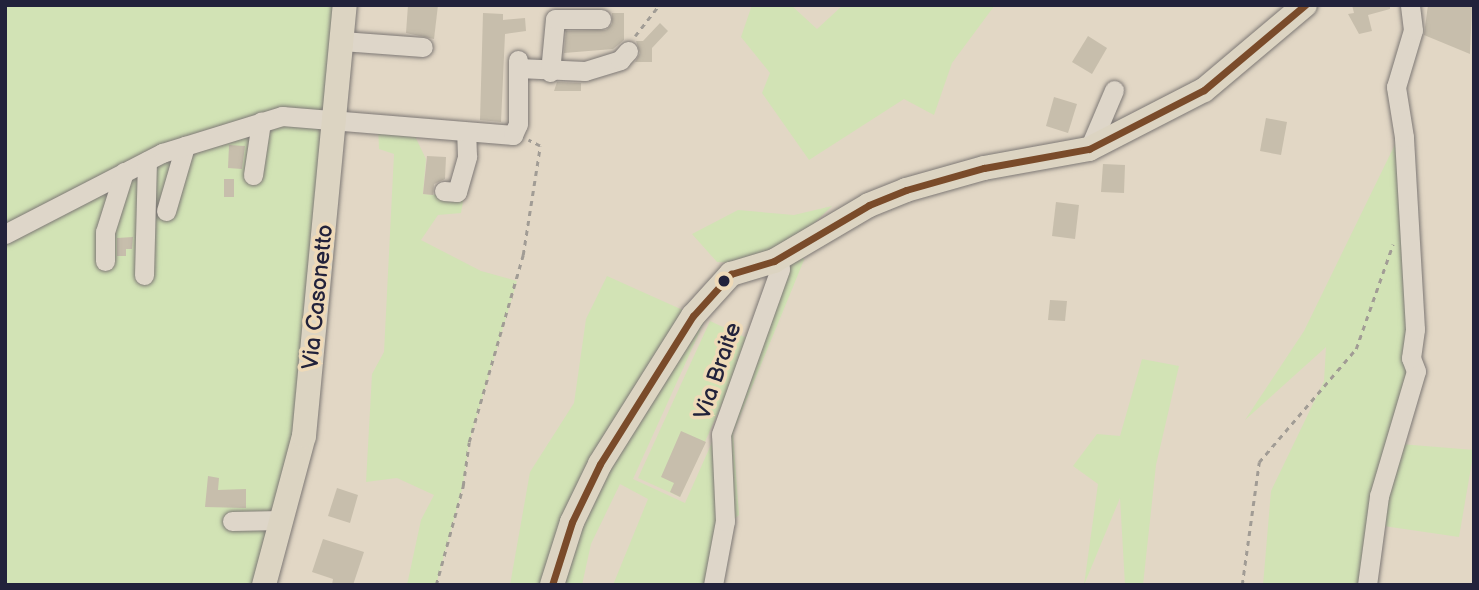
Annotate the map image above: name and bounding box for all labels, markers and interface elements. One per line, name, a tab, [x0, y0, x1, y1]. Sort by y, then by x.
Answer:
street label: Via Casonetto	[297, 223, 339, 371]
unlabelled marker	[717, 274, 731, 288]
street label: Via Braite	[689, 319, 747, 423]

